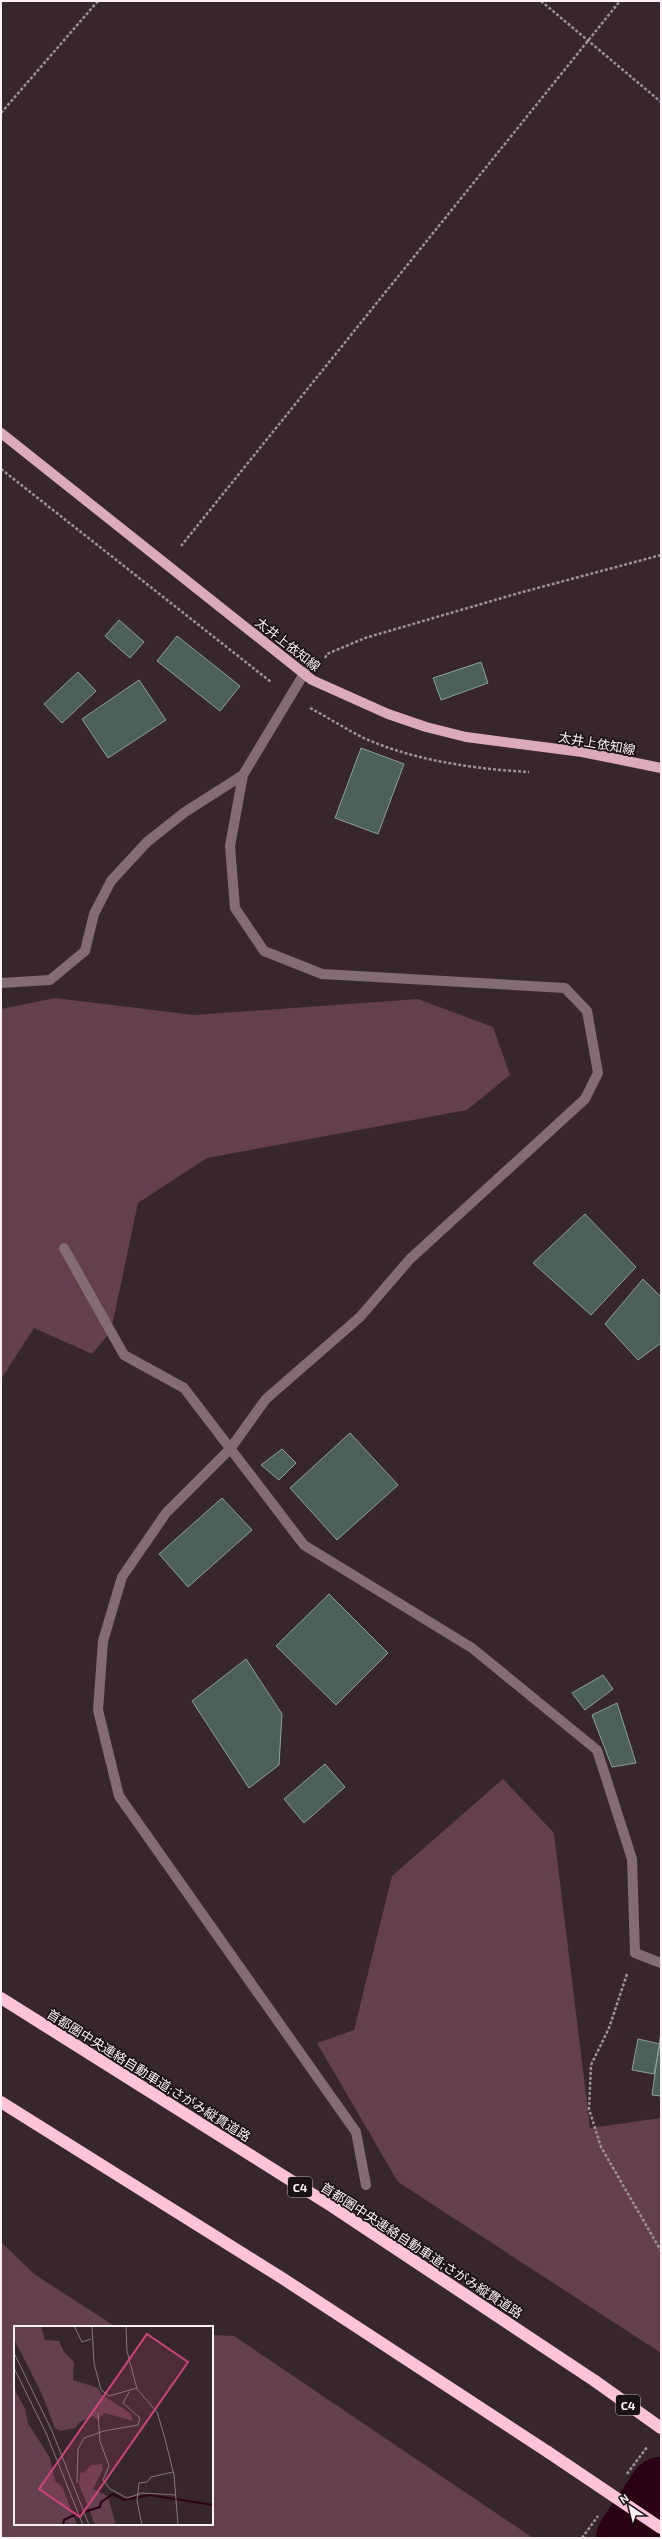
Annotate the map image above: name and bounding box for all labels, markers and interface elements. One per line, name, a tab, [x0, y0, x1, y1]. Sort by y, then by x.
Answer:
street label: 太井上依知線	[252, 614, 324, 674]
street label: 太井上依知線	[557, 728, 637, 758]
street label: 首都圏中央連絡自動車道;さがみ縦貫道路	[44, 2005, 254, 2145]
road number: C4	[288, 2177, 312, 2197]
street label: 首都圏中央連絡自動車道;さがみ縦貫道路	[318, 2179, 526, 2321]
inset map	[14, 2326, 213, 2525]
road number: C4	[616, 2395, 640, 2415]
north arrow	[610, 2487, 650, 2527]
text: N	[617, 2491, 631, 2506]

